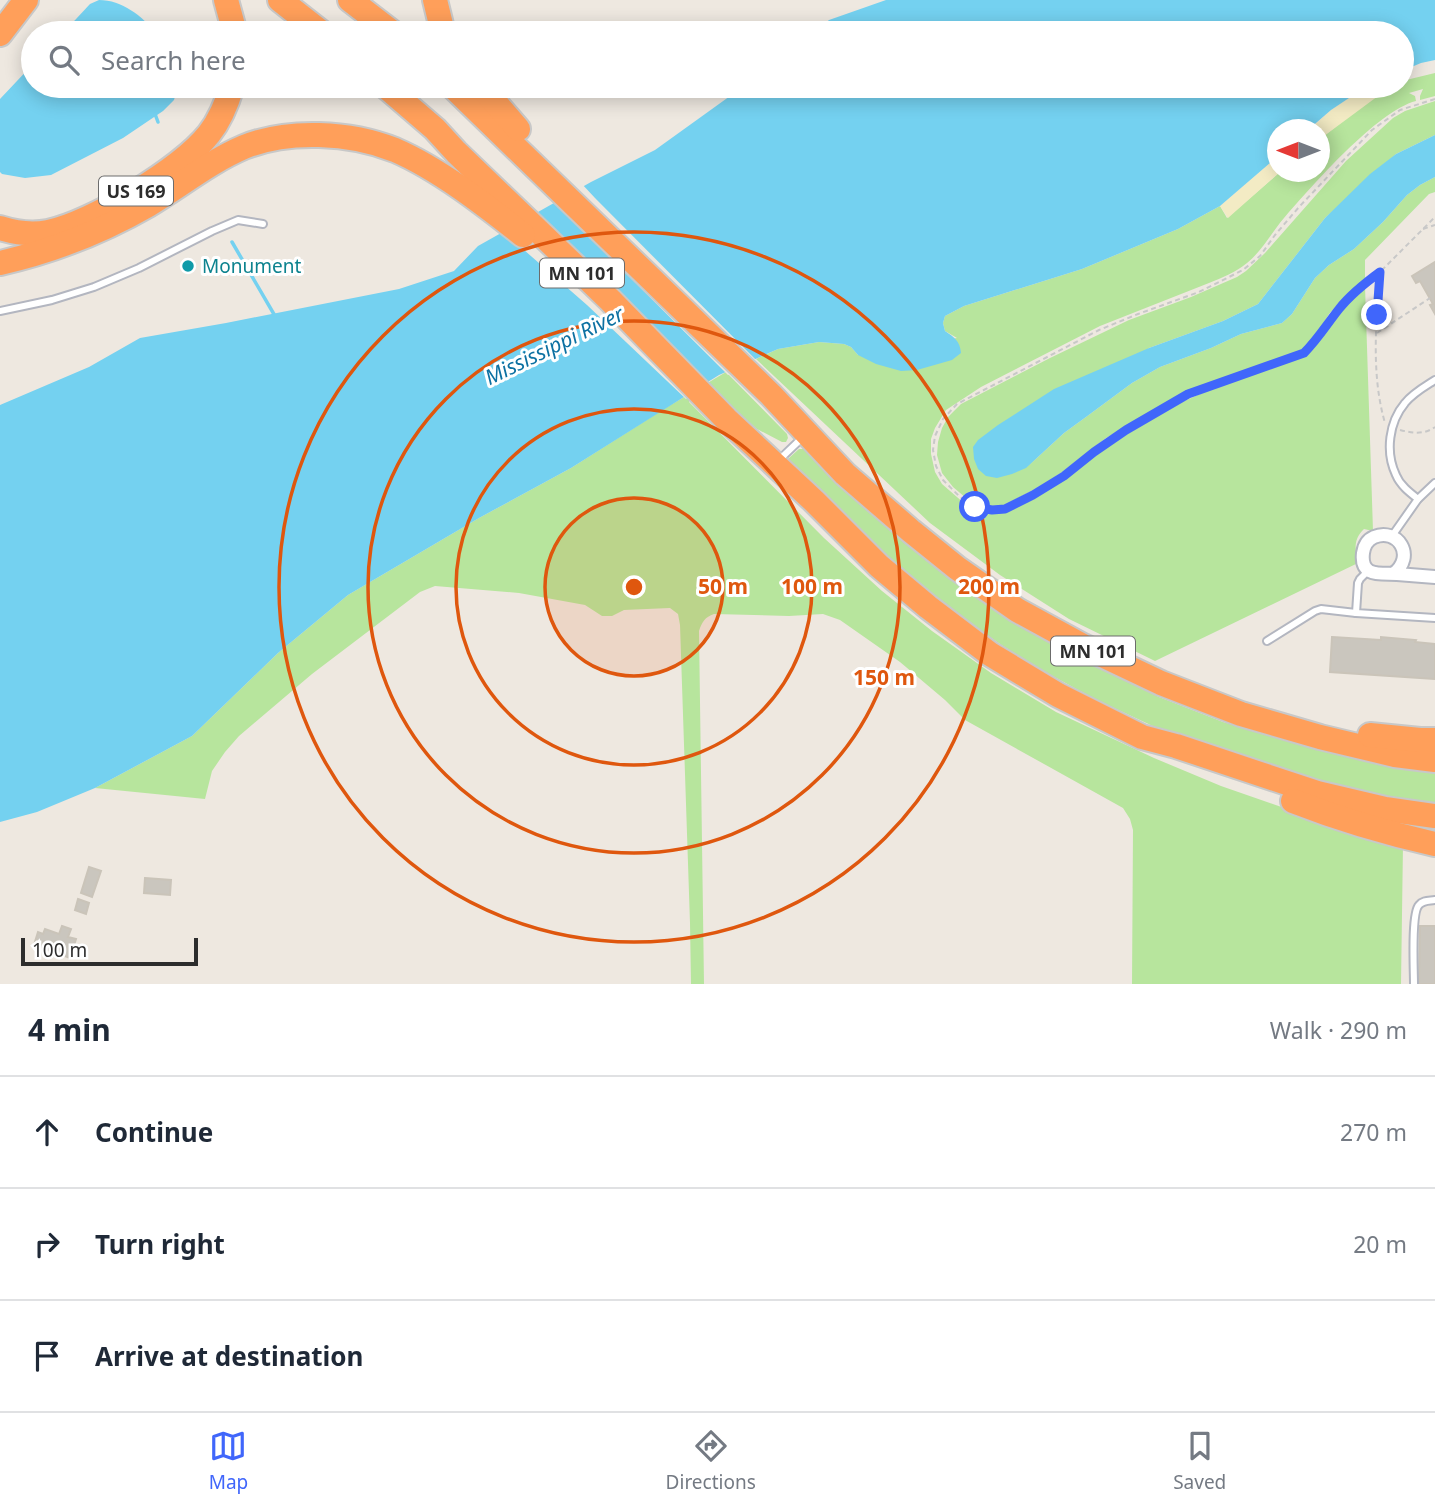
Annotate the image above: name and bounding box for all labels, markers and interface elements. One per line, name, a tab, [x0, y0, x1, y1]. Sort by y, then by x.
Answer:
search box	[21, 21, 1414, 98]
icon: search	[45, 41, 83, 79]
text: Search here	[101, 42, 246, 78]
north arrow	[1267, 119, 1330, 182]
road number: US 169	[99, 176, 173, 206]
place label: Monument	[202, 253, 301, 279]
marker: Monument	[180, 258, 196, 274]
road number: MN 101	[540, 258, 624, 288]
water label: Mississippi River	[480, 298, 630, 391]
route end	[1361, 299, 1392, 330]
route start	[959, 491, 990, 522]
text: 50 m	[698, 572, 748, 600]
text: 100 m	[781, 572, 843, 600]
text: 200 m	[958, 572, 1020, 600]
centre of rings	[622, 575, 646, 599]
road number: MN 101	[1051, 636, 1135, 666]
text: 150 m	[853, 663, 915, 691]
scale bar	[21, 935, 198, 967]
text: 100 m	[32, 937, 87, 963]
text: 4 min	[28, 1009, 111, 1050]
text: Walk · 290 m	[1270, 1014, 1407, 1046]
icon: ahead	[28, 1113, 66, 1151]
text: Continue	[95, 1114, 213, 1150]
text: 270 m	[1340, 1116, 1407, 1148]
icon: right	[28, 1225, 66, 1263]
text: Turn right	[95, 1226, 225, 1262]
text: 20 m	[1353, 1228, 1407, 1260]
icon: arrive	[28, 1337, 66, 1375]
text: Arrive at destination	[95, 1338, 364, 1374]
tab: Map	[209, 1427, 248, 1495]
tab: Directions	[666, 1427, 756, 1495]
tab: Saved	[1173, 1427, 1226, 1495]

